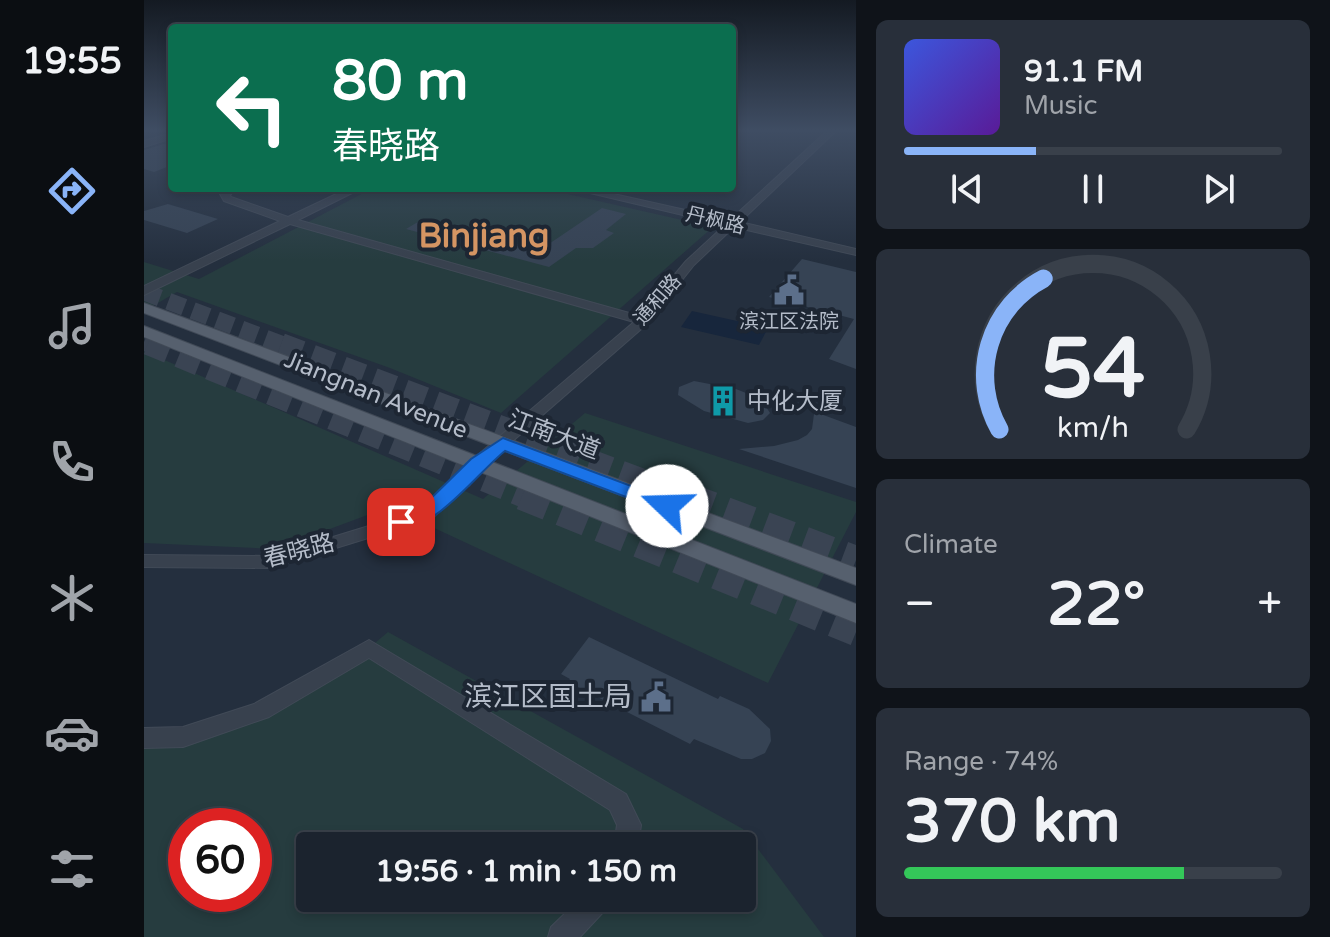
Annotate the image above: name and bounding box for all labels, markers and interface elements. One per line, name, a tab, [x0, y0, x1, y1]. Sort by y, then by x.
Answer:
text: 19:55	[22, 40, 122, 83]
text: 80 m	[332, 48, 468, 115]
text: 91.1 FM	[1024, 53, 1143, 90]
icon: left	[200, 56, 304, 160]
text: Music	[1024, 90, 1097, 121]
text: 春晓路	[332, 125, 440, 168]
icon: directions	[44, 163, 100, 219]
icon: previous	[945, 167, 989, 211]
icon: pause	[1071, 167, 1115, 211]
icon: next	[1197, 167, 1241, 211]
street label: 丹枫路	[683, 203, 747, 239]
district label: Binjiang	[419, 216, 549, 257]
street label: 通和路	[629, 269, 687, 331]
public building icon: 滨江区法院	[772, 273, 806, 307]
icon: music	[44, 298, 100, 354]
place label: 滨江区法院	[739, 310, 839, 334]
text: 54	[1041, 319, 1145, 419]
street label: Jiangnan Avenue	[280, 345, 472, 445]
building icon: 中化大厦	[706, 384, 740, 418]
place label: 中化大厦	[747, 387, 843, 416]
street label: 江南大道	[504, 404, 604, 466]
text: km/h	[1057, 411, 1129, 445]
icon: phone	[44, 434, 100, 490]
position arrow	[625, 464, 709, 548]
pin	[367, 488, 435, 556]
icon: arrive	[379, 500, 423, 544]
street label: 春晓路	[261, 528, 337, 574]
text: Climate	[904, 529, 998, 560]
text: 22°	[1047, 569, 1145, 641]
icon: climate	[44, 570, 100, 626]
text: −	[904, 578, 935, 631]
text: +	[1257, 578, 1282, 631]
place label: 滨江区国土局	[464, 680, 632, 714]
public building icon: 滨江区国土局	[639, 680, 673, 714]
icon: car	[44, 705, 100, 761]
text: Range · 74%	[904, 746, 1058, 777]
text: 370 km	[904, 786, 1120, 858]
speed limit sign: 60	[168, 808, 272, 912]
icon: filters	[44, 841, 100, 897]
text: 19:56 · 1 min · 150 m	[375, 853, 677, 890]

